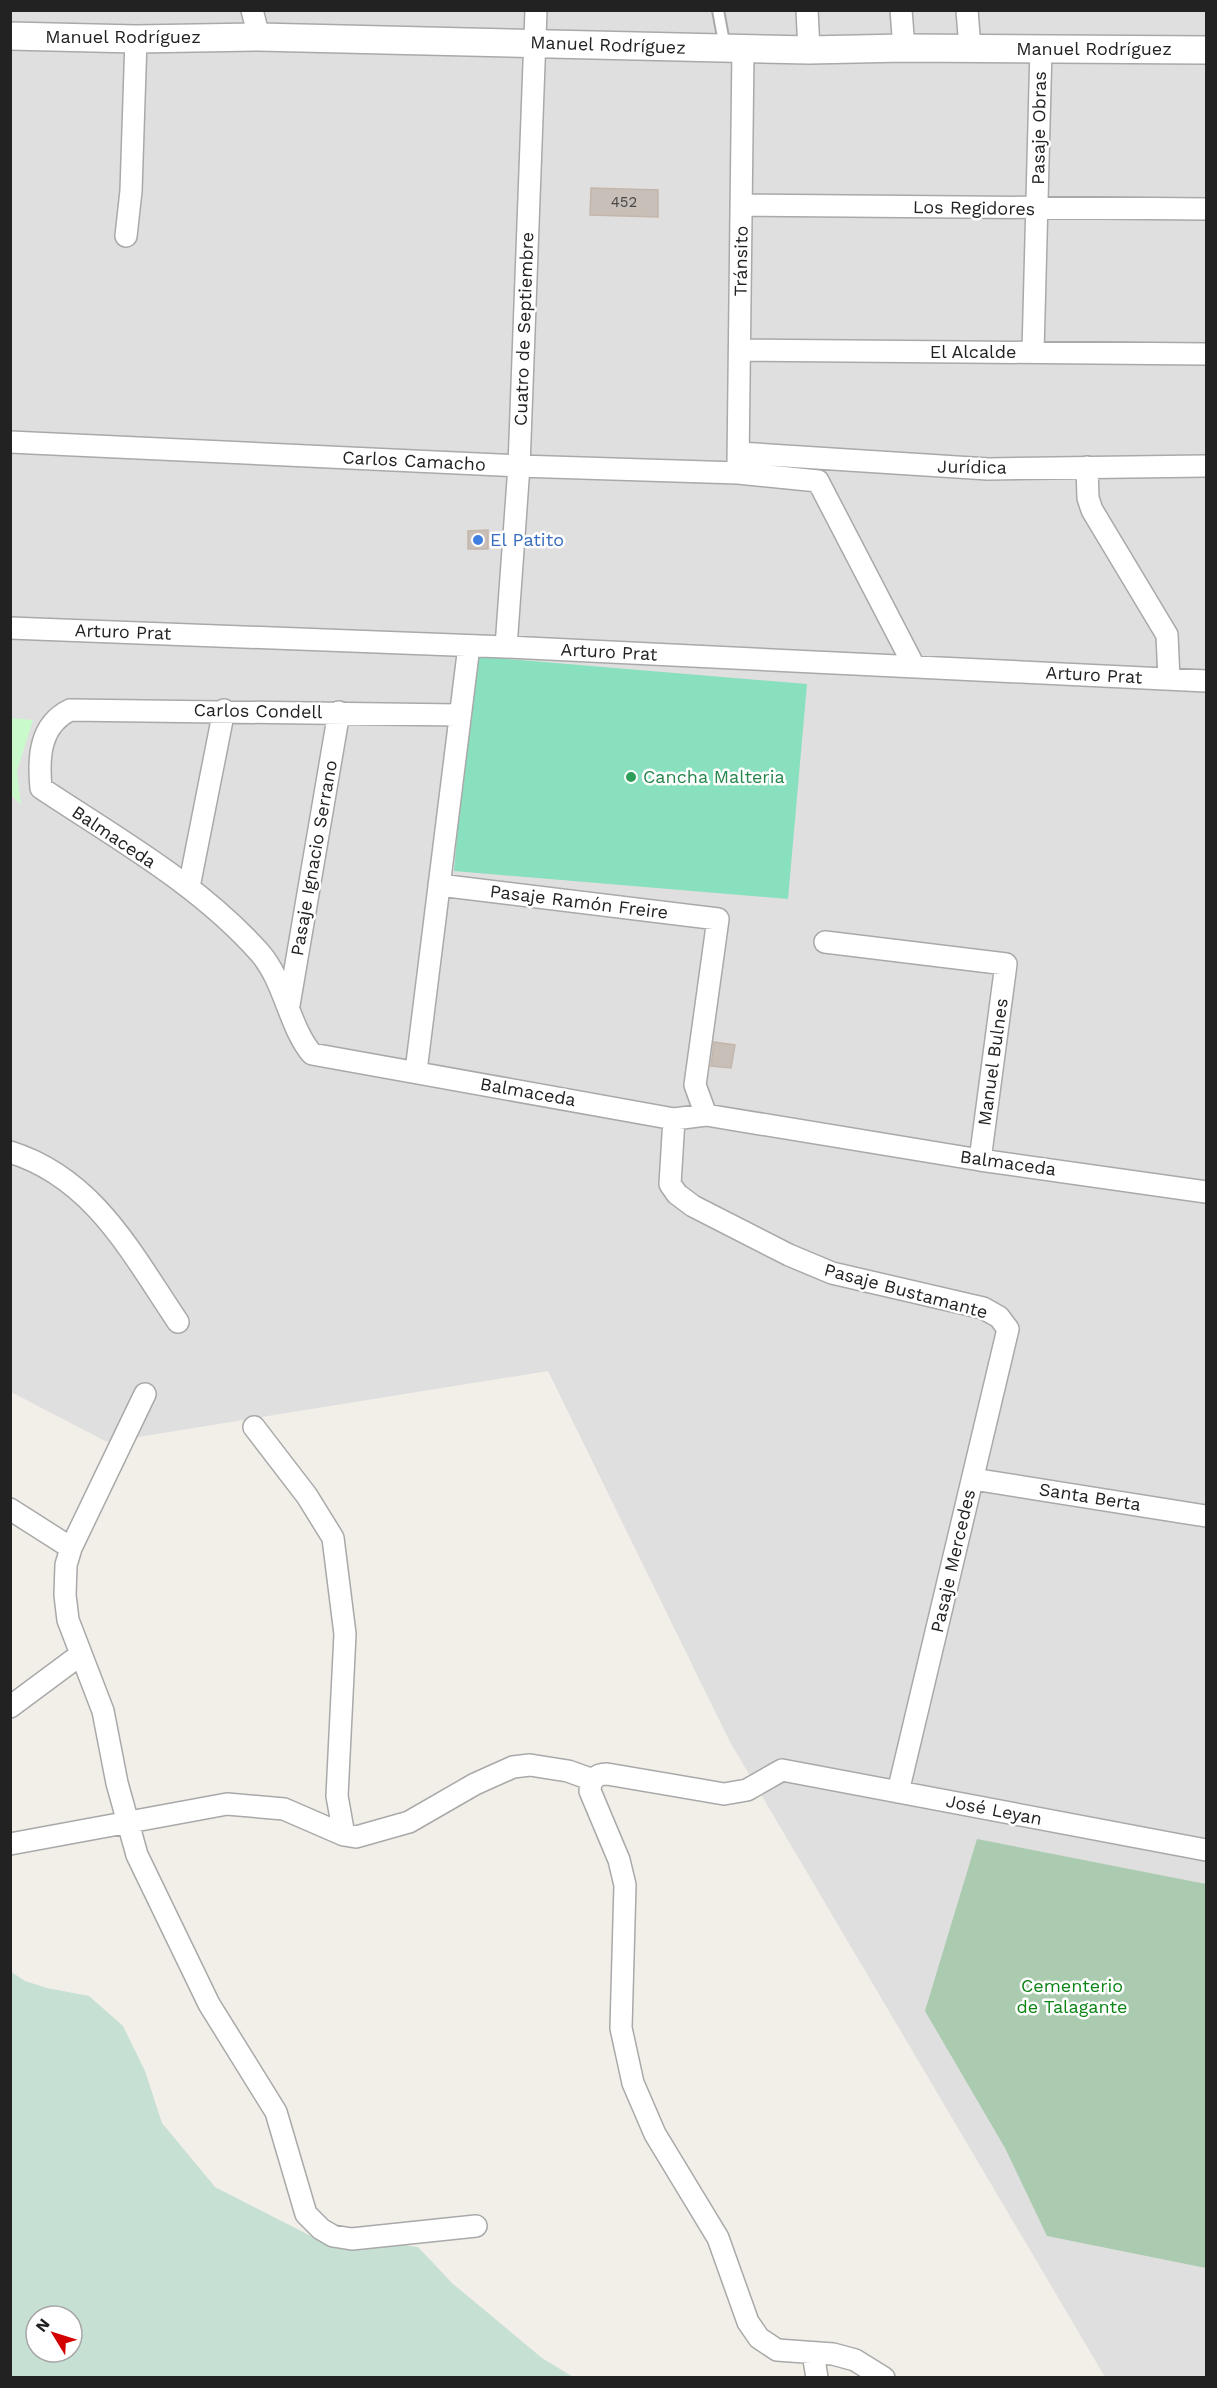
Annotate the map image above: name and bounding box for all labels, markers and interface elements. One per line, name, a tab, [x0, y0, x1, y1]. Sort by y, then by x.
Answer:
street label: Manuel Rodríguez	[45, 26, 201, 47]
street label: Manuel Rodríguez	[530, 31, 686, 58]
street label: Manuel Rodríguez	[1016, 38, 1172, 59]
street label: Pasaje Obras	[1027, 71, 1050, 185]
house number: 452	[611, 193, 637, 211]
street label: Los Regidores	[913, 196, 1035, 219]
street label: Tránsito	[729, 225, 752, 297]
street label: Cuatro de Septiembre	[510, 232, 537, 426]
street label: El Alcalde	[930, 341, 1016, 362]
street label: Carlos Camacho	[342, 446, 486, 475]
street label: Jurídica	[937, 455, 1007, 478]
place label: El Patito	[490, 529, 564, 550]
marker: El Patito	[471, 533, 485, 547]
street label: Arturo Prat	[74, 619, 172, 644]
street label: Arturo Prat	[560, 638, 658, 665]
street label: Arturo Prat	[1045, 661, 1143, 688]
street label: Carlos Condell	[193, 699, 323, 722]
street label: Pasaje Ignacio Serrano	[286, 758, 341, 957]
place label: Cancha Malteria	[643, 766, 785, 787]
marker: Cancha Malteria	[624, 770, 638, 784]
street label: Balmaceda	[68, 801, 160, 872]
street label: Pasaje Ramón Freire	[489, 880, 669, 923]
street label: Manuel Bulnes	[973, 997, 1012, 1127]
street label: Balmaceda	[479, 1073, 578, 1110]
street label: Balmaceda	[959, 1145, 1057, 1180]
street label: Pasaje Bustamante	[822, 1259, 990, 1322]
street label: Santa Berta	[1038, 1478, 1142, 1515]
street label: Pasaje Mercedes	[926, 1487, 979, 1635]
street label: José Leyan	[944, 1790, 1044, 1829]
park label: Cementerio de Talagante	[1017, 1975, 1127, 2017]
north arrow	[24, 2304, 84, 2364]
text: N	[31, 2315, 54, 2336]

